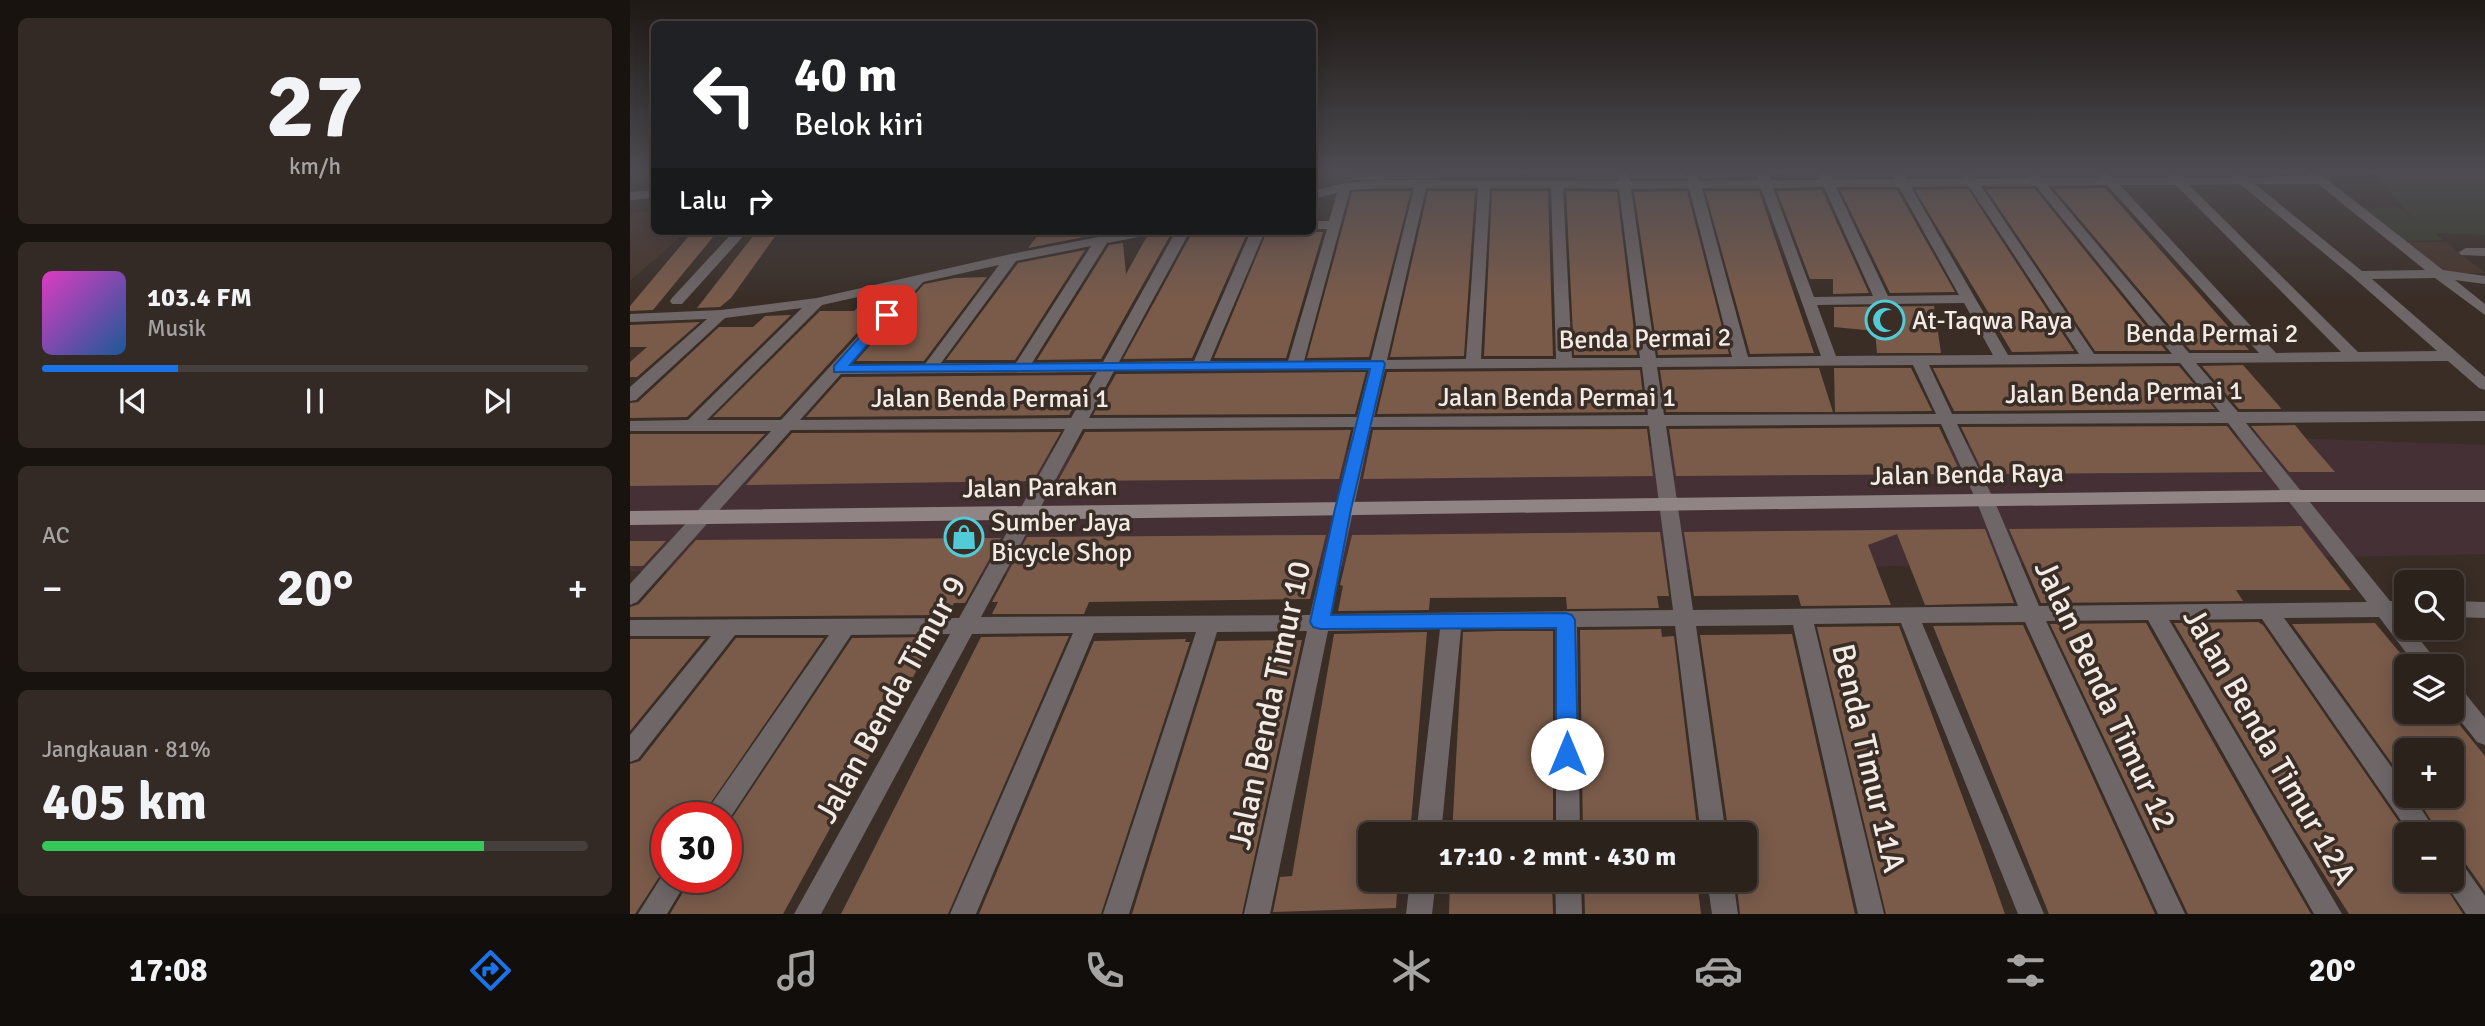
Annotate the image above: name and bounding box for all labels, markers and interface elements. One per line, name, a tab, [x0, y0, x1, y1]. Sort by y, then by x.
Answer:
text: 40 m	[794, 45, 897, 105]
icon: left	[679, 49, 770, 140]
text: 27	[266, 50, 364, 163]
text: Belok kiri	[794, 105, 924, 144]
text: km/h	[289, 152, 341, 181]
icon: right	[741, 182, 779, 220]
text: Lalu	[679, 185, 727, 217]
text: 103.4 FM	[147, 282, 252, 314]
pin	[857, 285, 917, 345]
icon: arrive	[868, 296, 906, 334]
mosque icon: At-Taqwa Raya	[1864, 299, 1906, 341]
place label: At-Taqwa Raya	[1912, 305, 2073, 337]
text: Musik	[147, 314, 206, 343]
street label: Benda Permai 2	[2126, 318, 2298, 350]
street label: Benda Permai 2	[1558, 321, 1732, 357]
street label: Jalan Benda Permai 1	[2005, 375, 2243, 411]
icon: previous	[114, 382, 152, 420]
icon: pause	[296, 382, 334, 420]
icon: next	[478, 382, 516, 420]
street label: Jalan Benda Permai 1	[1438, 382, 1676, 414]
street label: Jalan Benda Permai 1	[871, 383, 1109, 415]
street label: Jalan Benda Raya	[1870, 457, 2064, 493]
street label: Jalan Parakan	[962, 471, 1118, 505]
place label: Sumber Jaya Bicycle Shop	[991, 507, 1132, 569]
shop icon: Sumber Jaya Bicycle Shop	[943, 516, 985, 558]
text: AC	[42, 521, 70, 550]
street label: Jalan Benda Timur 12	[2026, 554, 2185, 837]
text: 20°	[277, 556, 353, 620]
street label: Jalan Benda Timur 10	[1220, 557, 1319, 853]
text: −	[42, 565, 63, 612]
text: +	[567, 565, 588, 612]
street label: Jalan Benda Timur 9	[806, 569, 975, 830]
map controls	[2394, 570, 2464, 892]
button: search	[2394, 570, 2464, 640]
street label: Jalan Benda Timur 12A	[2174, 601, 2365, 892]
street label: Benda Timur 11A	[1823, 640, 1914, 876]
button: layers	[2394, 654, 2464, 724]
position arrow	[1530, 717, 1604, 791]
text: Jangkauan · 81%	[42, 735, 211, 764]
button: +	[2394, 738, 2464, 808]
text: 405 km	[42, 770, 207, 834]
speed limit sign: 30	[651, 802, 742, 893]
button: −	[2394, 822, 2464, 892]
text: 17:10 · 2 mnt · 430 m	[1439, 841, 1676, 873]
icon: directions	[466, 946, 515, 995]
icon: music	[773, 946, 822, 995]
icon: phone	[1080, 946, 1129, 995]
icon: climate	[1387, 946, 1436, 995]
icon: car	[1694, 946, 1743, 995]
icon: filters	[2001, 946, 2050, 995]
text: 17:08	[129, 951, 208, 990]
text: 20°	[2308, 951, 2356, 990]

